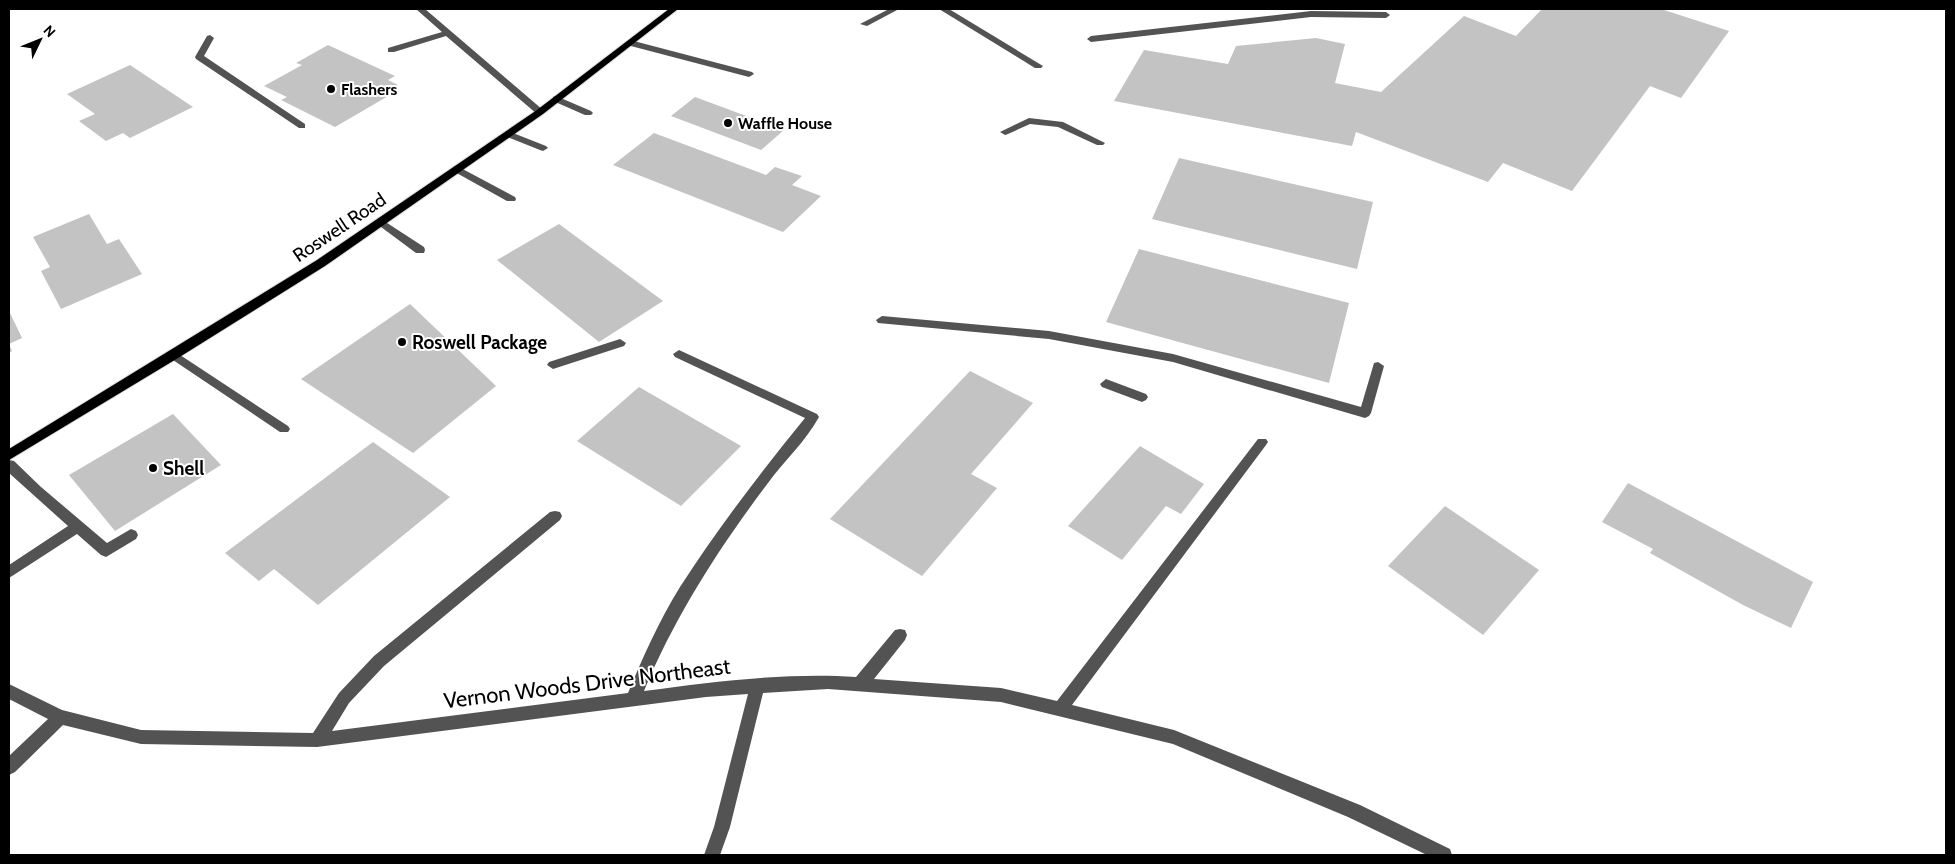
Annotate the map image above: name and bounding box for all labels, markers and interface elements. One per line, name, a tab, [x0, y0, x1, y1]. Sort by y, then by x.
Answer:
north arrow	[15, 15, 65, 65]
text: N	[40, 21, 59, 41]
place label: Flashers	[341, 80, 398, 99]
marker: Flashers	[325, 83, 337, 95]
place label: Waffle House	[738, 114, 832, 133]
marker: Waffle House	[722, 117, 734, 129]
street label: Roswell Road	[288, 188, 390, 267]
place label: Roswell Package	[412, 331, 547, 354]
marker: Roswell Package	[396, 336, 408, 348]
place label: Shell	[163, 457, 204, 480]
marker: Shell	[147, 462, 159, 474]
street label: Vernon Woods Drive Northeast	[442, 652, 733, 714]

